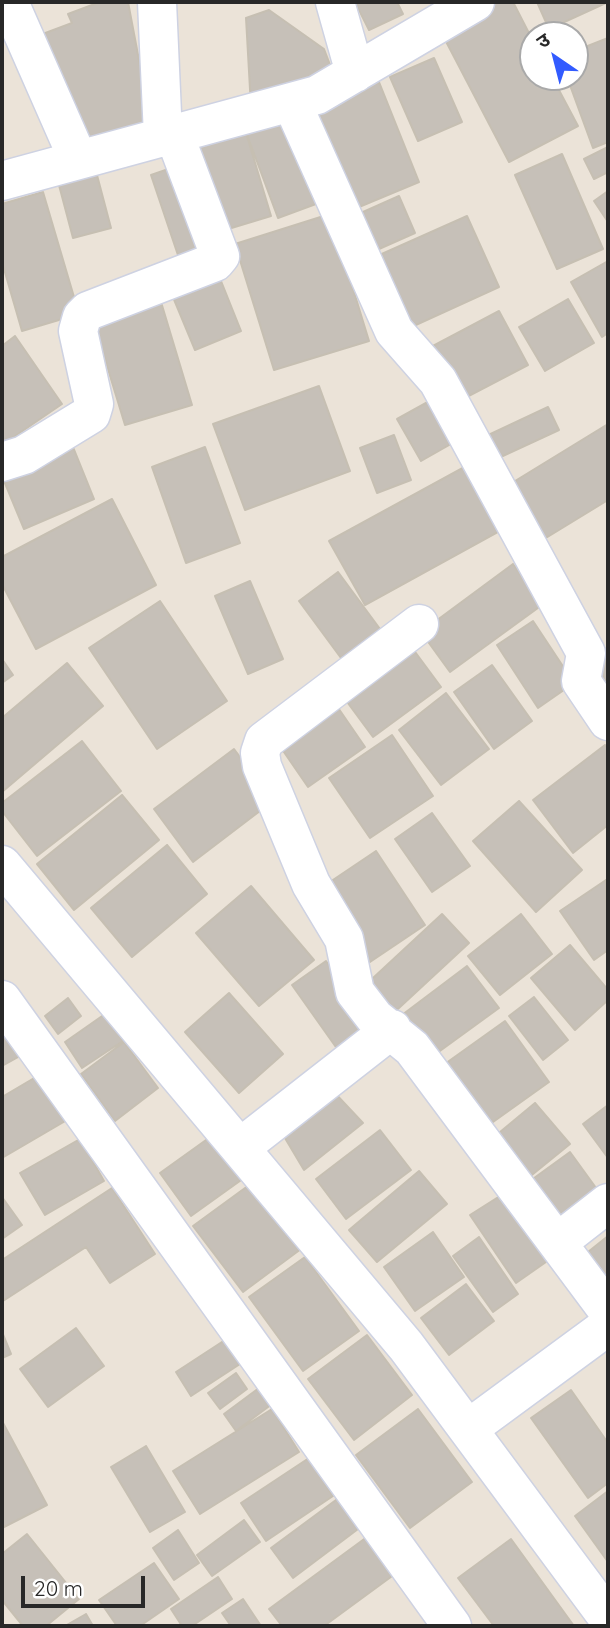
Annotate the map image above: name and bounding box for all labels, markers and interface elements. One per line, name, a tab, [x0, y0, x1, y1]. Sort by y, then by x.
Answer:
north arrow	[519, 21, 589, 91]
text: उ	[532, 27, 555, 53]
scale bar	[24, 1562, 149, 1606]
text: 20 m	[34, 1575, 83, 1601]

